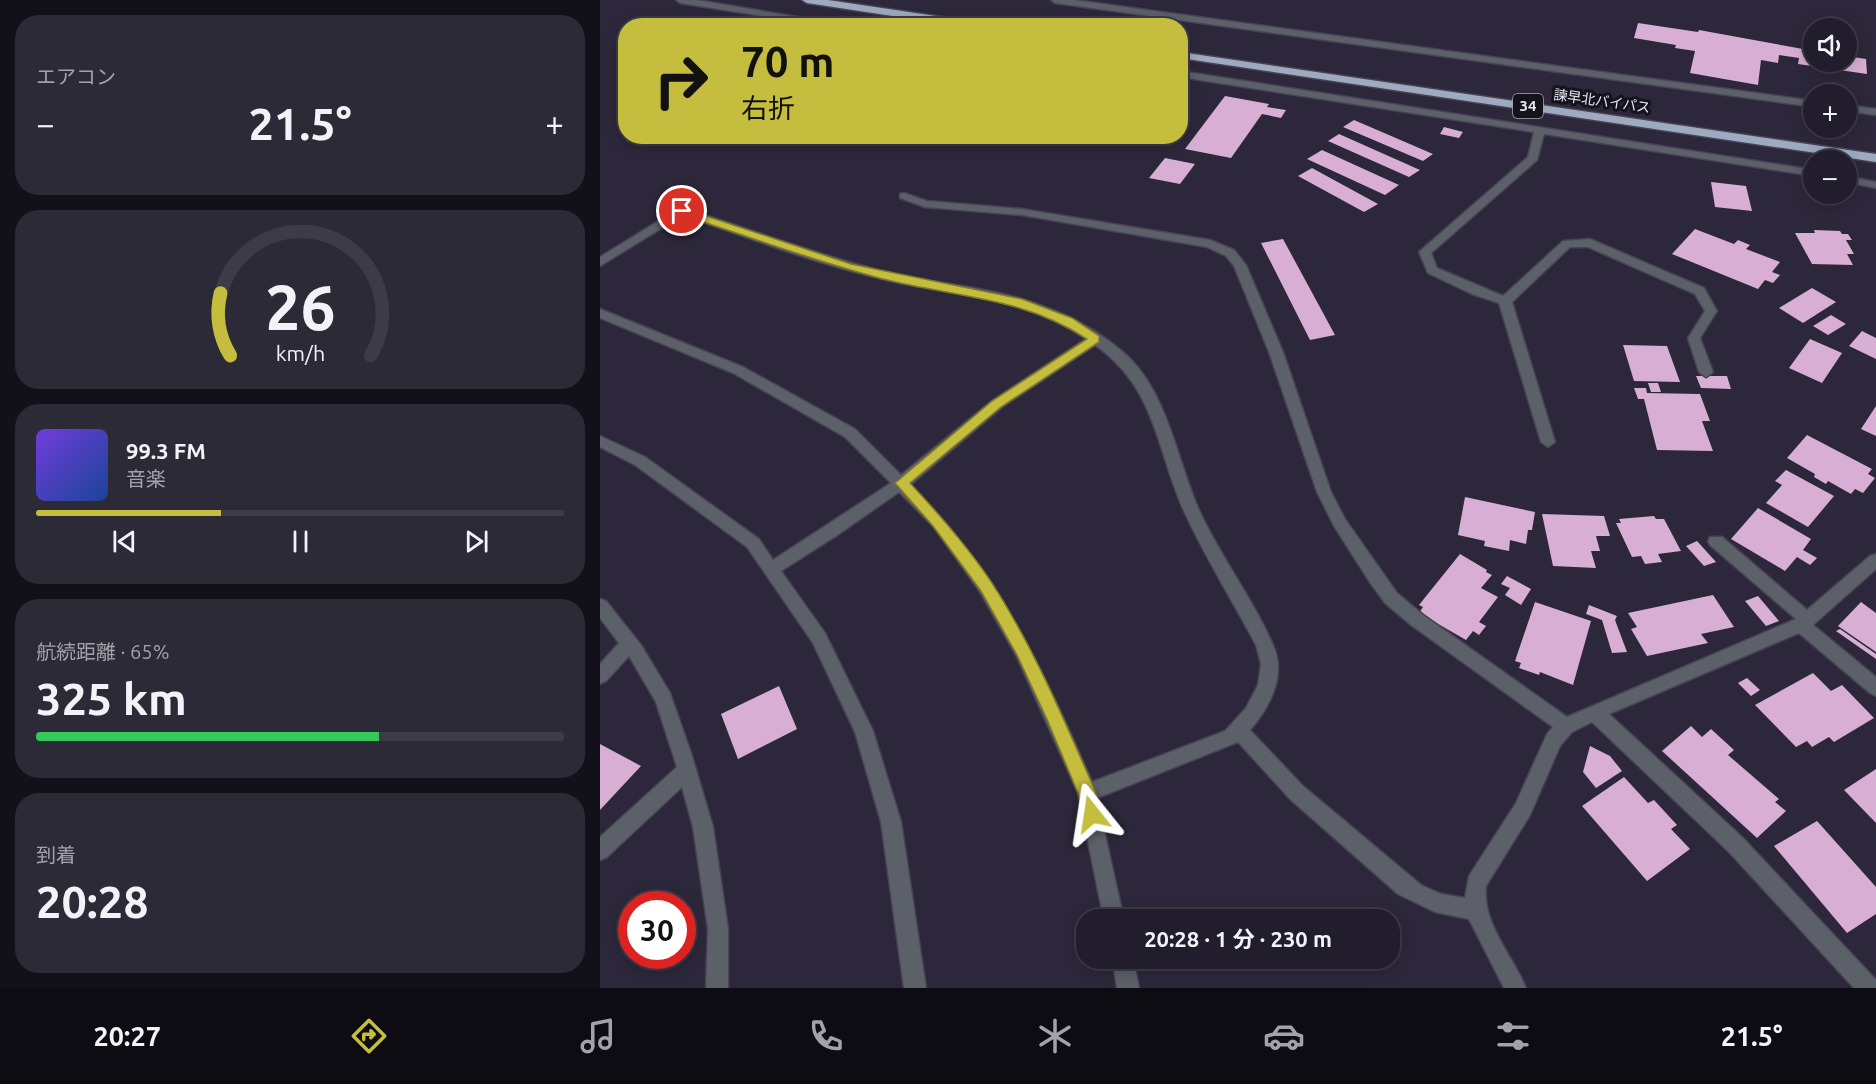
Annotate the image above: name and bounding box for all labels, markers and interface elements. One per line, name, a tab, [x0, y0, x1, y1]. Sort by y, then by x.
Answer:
map controls	[1803, 18, 1857, 204]
button: sound	[1803, 18, 1857, 72]
text: 70 m	[741, 38, 835, 85]
icon: right	[642, 42, 720, 120]
text: エアコン	[36, 65, 116, 88]
button: +	[1803, 84, 1857, 138]
street label: 諫早北バイパス	[1552, 86, 1652, 116]
text: 右折	[741, 93, 795, 123]
road number: 34	[1513, 94, 1543, 118]
text: 21.5°	[248, 98, 352, 149]
text: −	[36, 105, 55, 142]
text: +	[545, 105, 564, 142]
button: −	[1803, 150, 1857, 204]
pin	[656, 185, 707, 236]
icon: arrive	[665, 194, 698, 227]
text: 26	[265, 273, 335, 343]
text: km/h	[275, 342, 325, 366]
text: 99.3 FM	[126, 438, 206, 463]
text: 音楽	[126, 467, 166, 490]
icon: previous	[108, 525, 141, 558]
icon: pause	[284, 525, 317, 558]
icon: next	[460, 525, 493, 558]
text: 航続距離 · 65%	[36, 640, 169, 663]
text: 325 km	[36, 673, 187, 724]
position arrow	[1060, 782, 1124, 846]
text: 到着	[36, 843, 76, 866]
text: 20:28	[36, 876, 149, 927]
speed limit sign: 30	[618, 891, 696, 969]
text: 20:28 · 1 分 · 230 m	[1144, 926, 1332, 951]
icon: directions	[348, 1015, 390, 1057]
icon: music	[577, 1015, 619, 1057]
icon: phone	[805, 1015, 847, 1057]
icon: climate	[1034, 1015, 1076, 1057]
icon: car	[1263, 1015, 1305, 1057]
icon: filters	[1492, 1015, 1534, 1057]
text: 20:27	[93, 1021, 161, 1051]
text: 21.5°	[1721, 1021, 1783, 1051]

